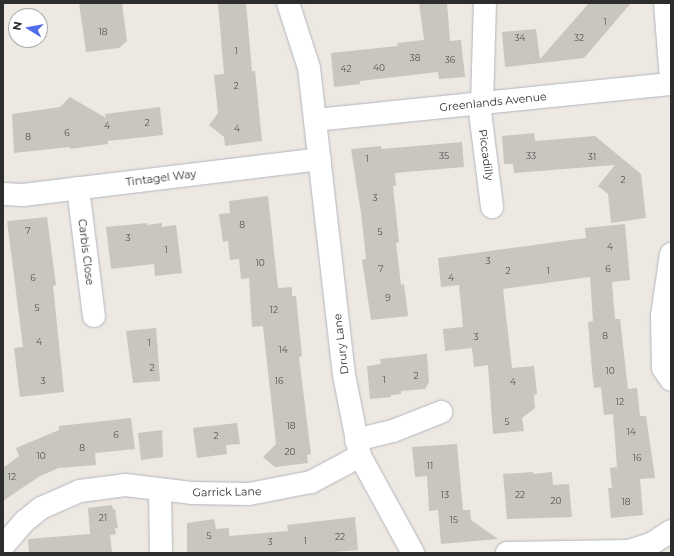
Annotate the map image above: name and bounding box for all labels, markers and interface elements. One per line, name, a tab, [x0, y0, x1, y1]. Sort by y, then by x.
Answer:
north arrow	[8, 8, 48, 48]
house number: 1	[603, 17, 607, 27]
text: N	[9, 20, 25, 32]
house number: 18	[99, 27, 107, 37]
house number: 34	[514, 33, 526, 43]
house number: 32	[574, 33, 584, 43]
house number: 1	[234, 46, 238, 56]
house number: 38	[410, 53, 420, 63]
house number: 36	[445, 55, 455, 65]
house number: 40	[373, 63, 385, 73]
house number: 42	[340, 64, 352, 74]
house number: 2	[233, 81, 239, 91]
street label: Greenlands Avenue	[439, 90, 547, 114]
house number: 2	[144, 118, 150, 128]
house number: 4	[104, 121, 110, 131]
house number: 4	[234, 124, 240, 134]
house number: 6	[64, 128, 70, 138]
street label: Piccadilly	[476, 128, 496, 182]
house number: 8	[25, 132, 31, 142]
house number: 35	[439, 151, 449, 161]
house number: 33	[526, 151, 536, 161]
house number: 31	[588, 152, 596, 162]
house number: 1	[365, 154, 369, 164]
street label: Tintagel Way	[125, 167, 197, 189]
house number: 2	[620, 175, 626, 185]
house number: 3	[372, 193, 378, 203]
street label: Carbis Close	[75, 218, 97, 286]
house number: 8	[239, 220, 245, 230]
house number: 7	[25, 226, 31, 236]
house number: 5	[377, 227, 383, 237]
house number: 3	[125, 233, 131, 243]
house number: 4	[607, 242, 613, 252]
house number: 1	[164, 245, 168, 255]
house number: 3	[485, 256, 491, 266]
house number: 10	[255, 258, 265, 268]
house number: 7	[378, 264, 384, 274]
house number: 6	[605, 264, 611, 274]
house number: 2	[505, 266, 511, 276]
house number: 1	[546, 266, 550, 276]
house number: 6	[30, 273, 36, 283]
house number: 4	[448, 273, 454, 283]
house number: 9	[385, 293, 391, 303]
house number: 5	[34, 303, 40, 313]
house number: 12	[270, 305, 278, 315]
street label: Drury Lane	[331, 313, 351, 375]
house number: 8	[602, 331, 608, 341]
house number: 3	[473, 332, 479, 342]
house number: 4	[36, 337, 42, 347]
house number: 1	[147, 338, 151, 348]
house number: 14	[278, 345, 288, 355]
house number: 2	[149, 363, 155, 373]
house number: 10	[605, 366, 615, 376]
house number: 2	[413, 371, 419, 381]
house number: 1	[382, 375, 386, 385]
house number: 3	[40, 376, 46, 386]
house number: 16	[275, 376, 283, 386]
house number: 4	[510, 377, 516, 387]
house number: 12	[616, 397, 624, 407]
house number: 5	[504, 417, 510, 427]
house number: 18	[287, 421, 295, 431]
house number: 14	[626, 427, 636, 437]
house number: 6	[113, 430, 119, 440]
house number: 2	[213, 431, 219, 441]
house number: 8	[79, 443, 85, 453]
house number: 20	[284, 447, 296, 457]
house number: 10	[36, 451, 46, 461]
house number: 16	[633, 453, 641, 463]
house number: 11	[427, 461, 433, 471]
house number: 12	[8, 472, 16, 482]
street label: Garrick Lane	[192, 485, 262, 499]
house number: 13	[441, 490, 449, 500]
house number: 22	[515, 490, 525, 500]
house number: 20	[550, 496, 562, 506]
house number: 18	[622, 497, 630, 507]
house number: 21	[99, 513, 107, 523]
house number: 15	[450, 515, 458, 525]
house number: 5	[206, 531, 212, 541]
house number: 22	[335, 532, 345, 542]
house number: 1	[303, 536, 307, 546]
house number: 3	[267, 537, 273, 547]

